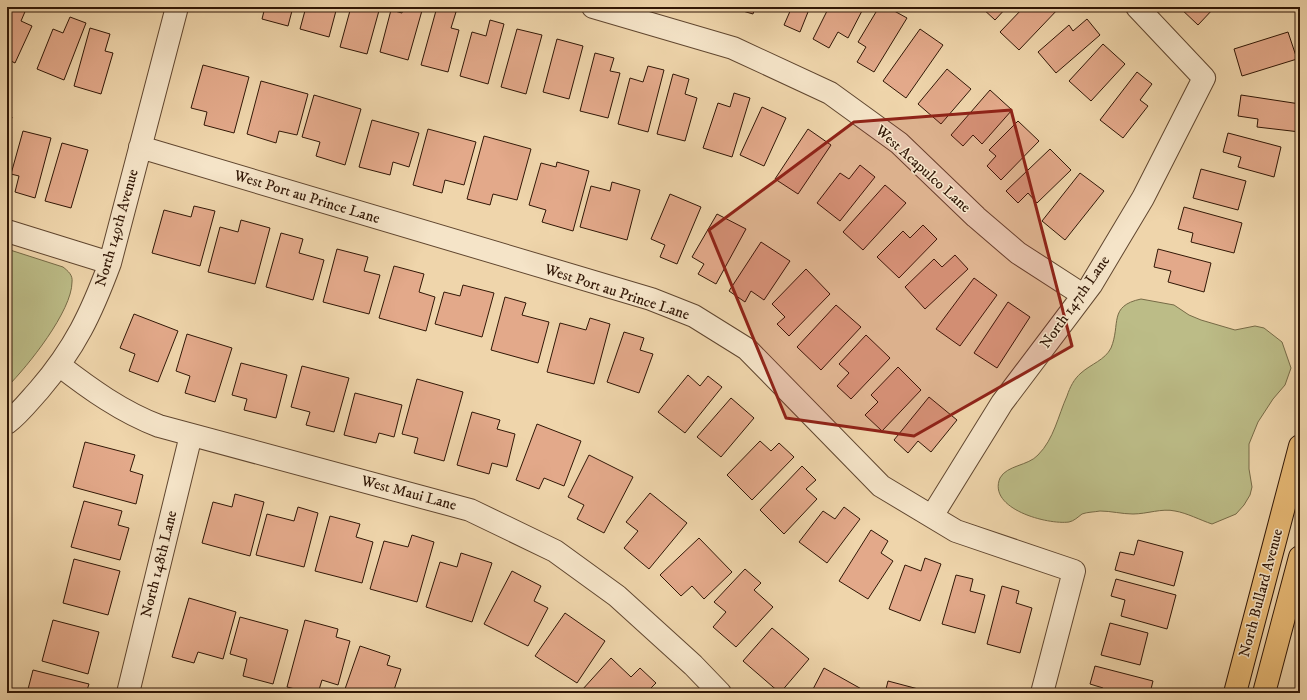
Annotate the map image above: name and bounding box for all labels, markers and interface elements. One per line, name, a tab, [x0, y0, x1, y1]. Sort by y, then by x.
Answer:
street label: West Acapulco Lane	[871, 120, 975, 217]
street label: West Port au Prince Lane	[231, 165, 382, 228]
street label: North 149th Avenue	[91, 167, 143, 289]
street label: North 147th Lane	[1036, 252, 1114, 352]
street label: West Port au Prince Lane	[541, 259, 692, 324]
street label: West Maui Lane	[358, 471, 459, 515]
street label: North 148th Lane	[137, 509, 181, 619]
street label: North Bullard Avenue	[1235, 527, 1287, 659]

